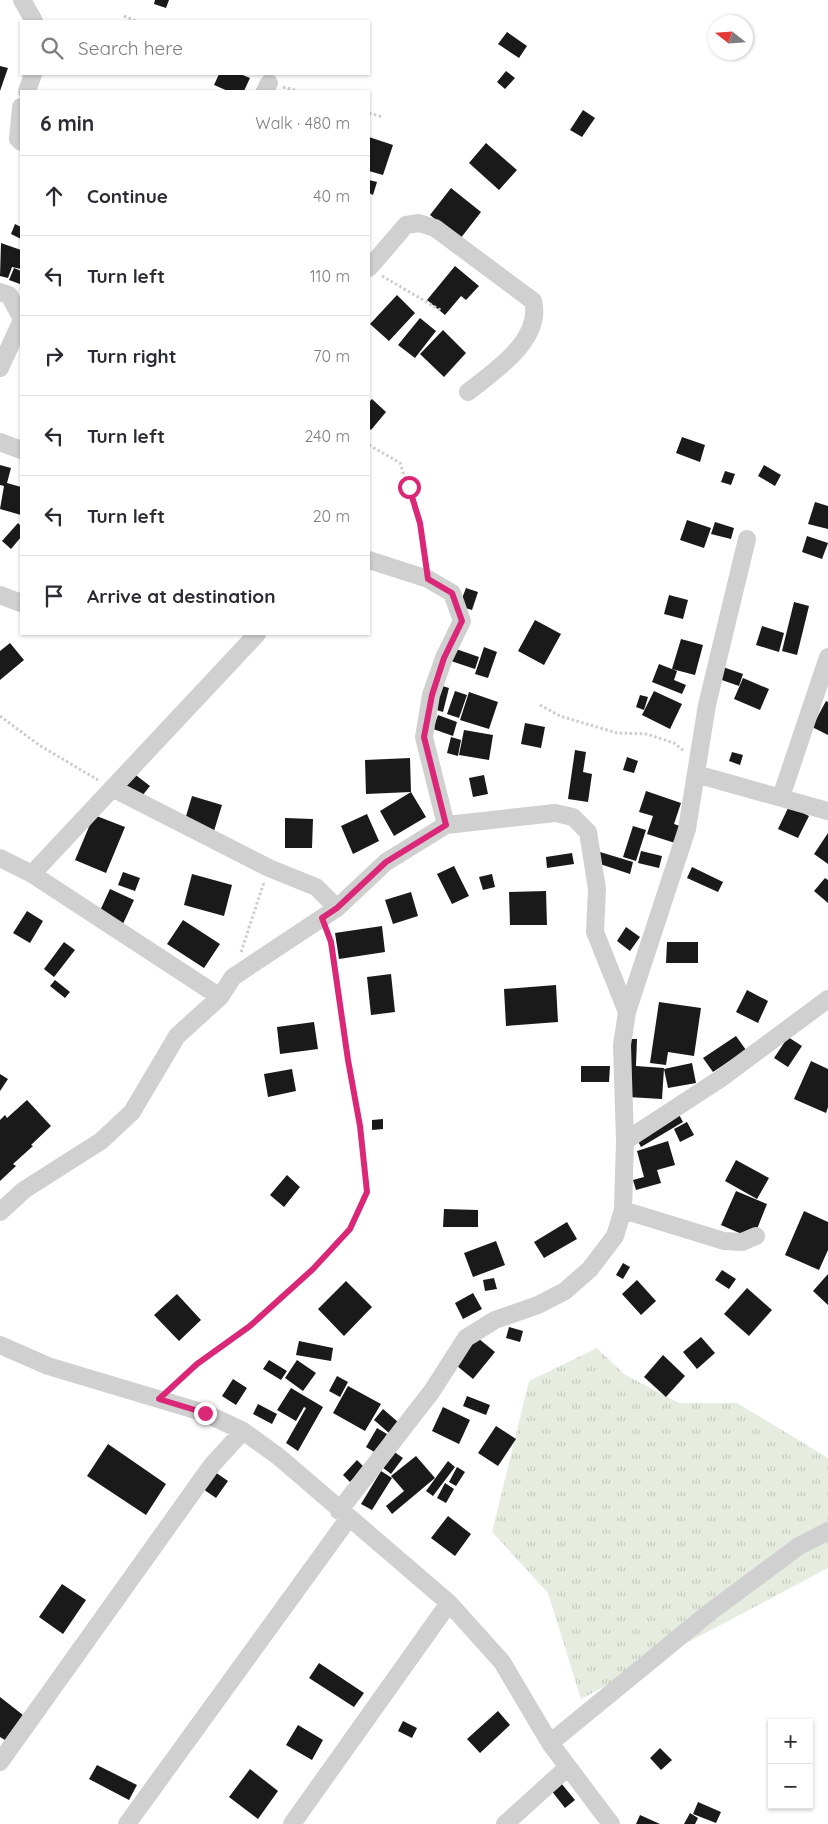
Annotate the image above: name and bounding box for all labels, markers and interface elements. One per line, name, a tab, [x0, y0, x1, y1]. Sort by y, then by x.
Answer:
north arrow	[708, 15, 753, 60]
search box	[20, 20, 370, 75]
icon: search	[38, 34, 66, 62]
text: Search here	[78, 36, 183, 60]
text: 6 min	[40, 110, 94, 136]
text: Walk · 480 m	[255, 113, 350, 133]
icon: ahead	[40, 182, 68, 210]
text: Continue	[87, 184, 168, 208]
text: 40 m	[313, 186, 350, 206]
icon: left	[40, 262, 68, 290]
text: Turn left	[87, 264, 165, 288]
text: 110 m	[310, 266, 350, 286]
icon: right	[40, 342, 68, 370]
text: Turn right	[87, 344, 176, 368]
text: 70 m	[313, 346, 350, 366]
icon: left	[40, 422, 68, 450]
text: Turn left	[87, 424, 165, 448]
text: 240 m	[304, 426, 350, 446]
route start	[398, 476, 421, 499]
icon: left	[40, 502, 68, 530]
text: Turn left	[87, 504, 165, 528]
text: 20 m	[313, 506, 350, 526]
icon: arrive	[40, 582, 68, 610]
text: Arrive at destination	[87, 584, 276, 608]
route end	[194, 1402, 217, 1425]
map controls	[768, 1719, 813, 1809]
button: +	[768, 1719, 813, 1764]
button: −	[768, 1764, 813, 1809]

